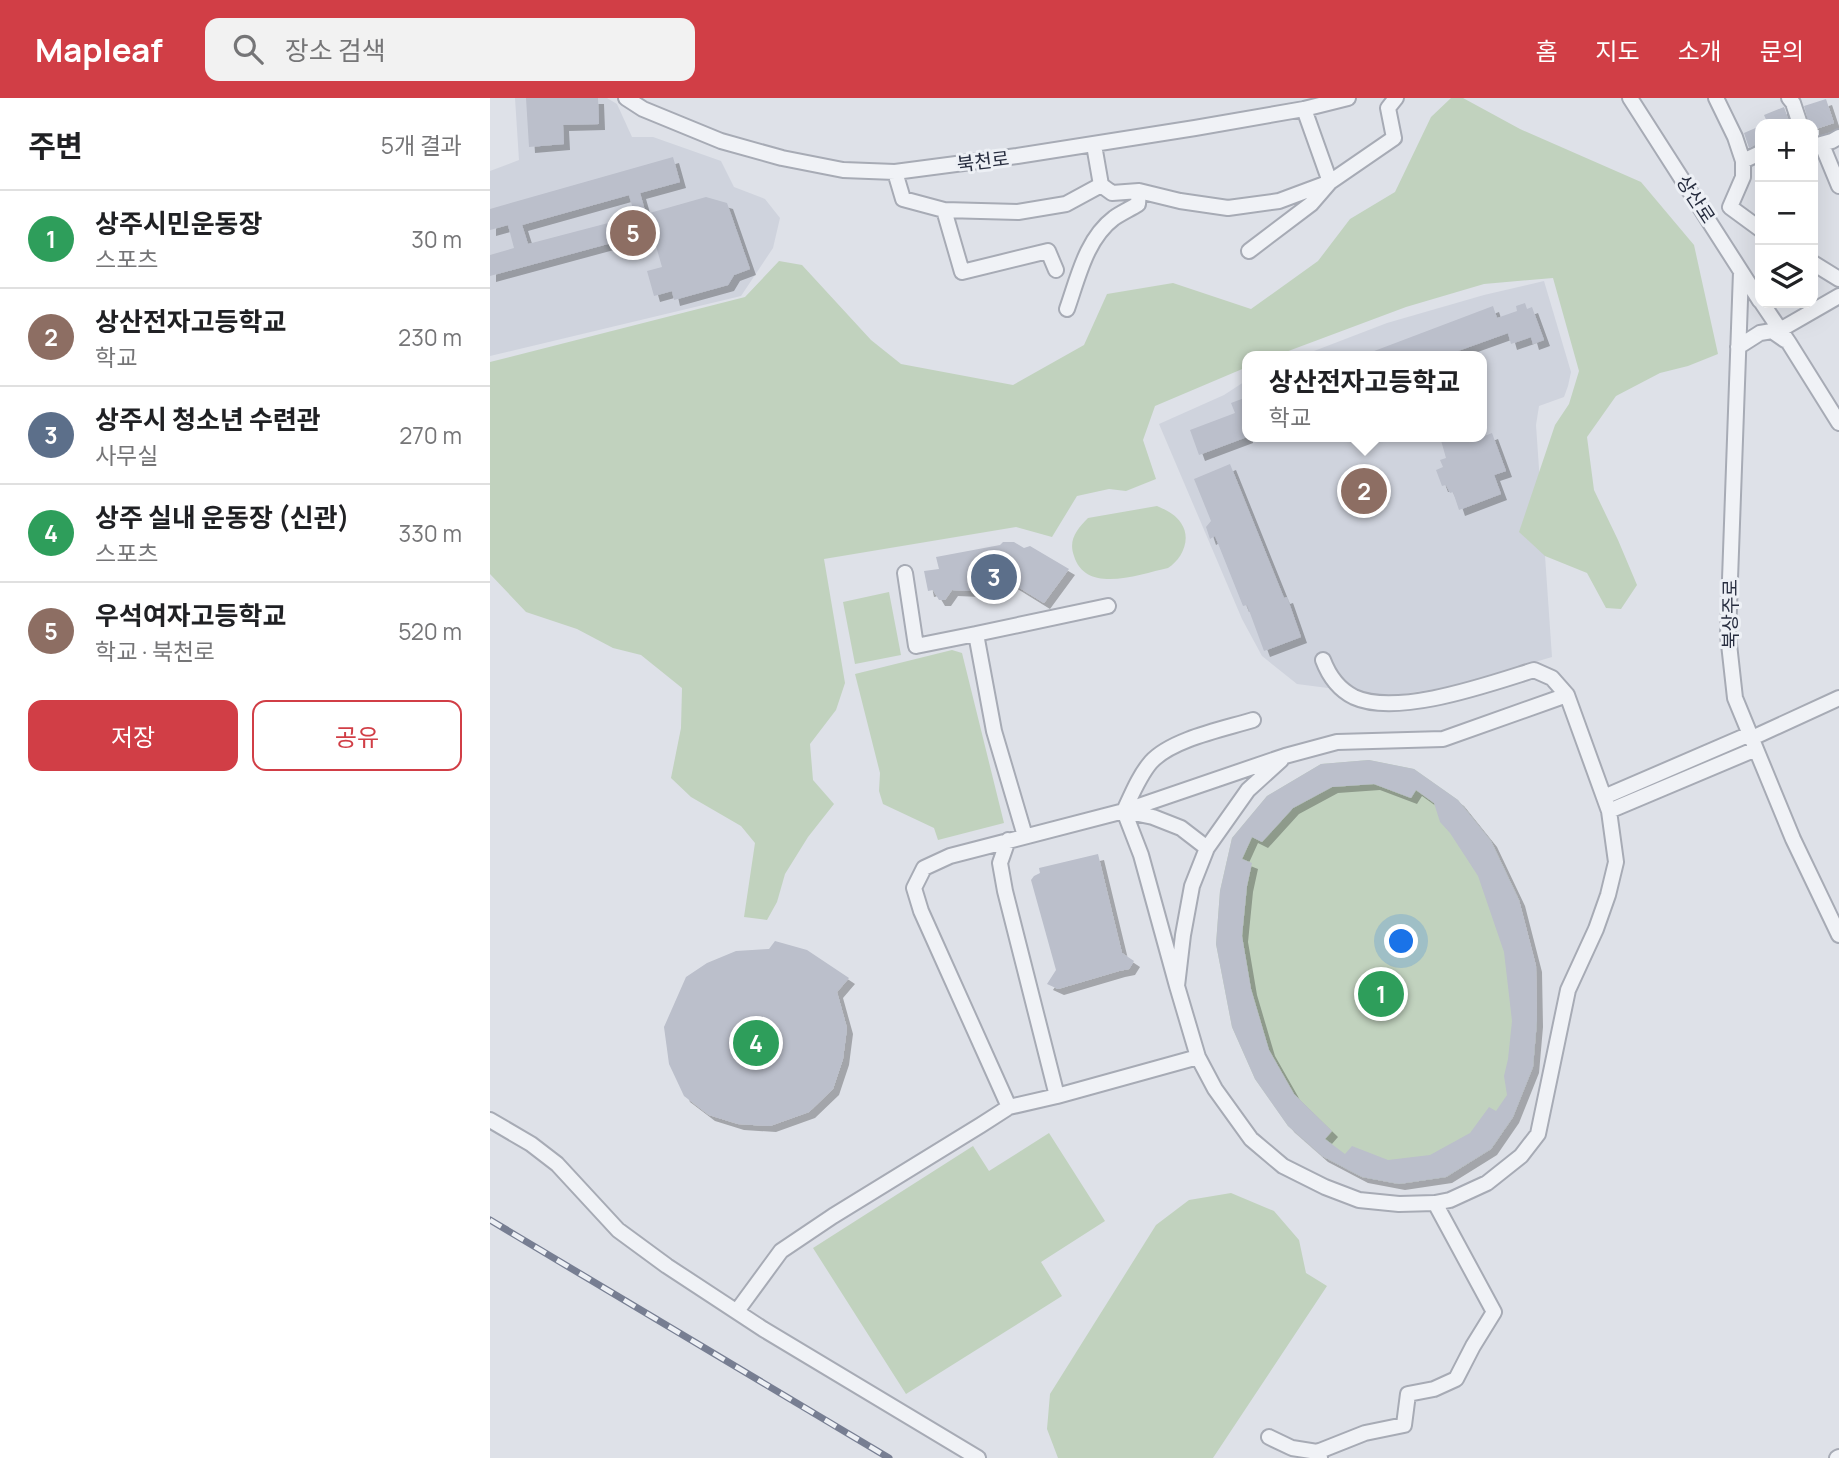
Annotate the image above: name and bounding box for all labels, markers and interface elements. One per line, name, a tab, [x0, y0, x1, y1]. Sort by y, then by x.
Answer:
search box	[205, 18, 695, 81]
text: Mapleaf	[35, 27, 163, 72]
icon: search	[229, 30, 267, 68]
text: 장소 검색	[285, 32, 386, 68]
text: 홈	[1535, 34, 1557, 67]
text: 지도	[1595, 34, 1640, 67]
text: 소개	[1678, 34, 1722, 67]
text: 문의	[1760, 34, 1804, 67]
map controls	[1755, 119, 1818, 308]
button: +	[1755, 119, 1818, 182]
text: 주변	[28, 125, 83, 166]
text: 5개 결과	[381, 129, 462, 161]
street label: 북천로	[955, 145, 1011, 177]
street label: 상산로	[1671, 170, 1721, 228]
button: −	[1755, 182, 1818, 245]
text: 상주시민운동장	[95, 205, 262, 241]
pin: 5	[610, 207, 656, 259]
text: 1	[46, 223, 56, 255]
text: 30 m	[411, 223, 462, 255]
text: 스포츠	[95, 243, 158, 275]
button: layers	[1755, 245, 1818, 308]
text: 상산전자고등학교	[95, 303, 286, 339]
text: 2	[44, 321, 58, 353]
text: 230 m	[398, 321, 462, 353]
text: 학교	[95, 341, 137, 373]
popup	[1242, 351, 1487, 442]
text: 상산전자고등학교	[1269, 363, 1460, 399]
text: 상주시 청소년 수련관	[95, 401, 321, 437]
text: 학교	[1269, 401, 1311, 433]
text: 3	[44, 419, 58, 451]
text: 270 m	[399, 419, 462, 451]
text: 사무실	[95, 439, 158, 471]
pin: 2	[1341, 465, 1387, 517]
text: 상주 실내 운동장 (신관)	[95, 499, 349, 535]
text: 4	[44, 517, 58, 549]
text: 330 m	[398, 517, 462, 549]
text: 스포츠	[95, 537, 158, 569]
pin: 3	[971, 551, 1017, 603]
street label: 북상주로	[1717, 579, 1743, 649]
text: 우석여자고등학교	[95, 597, 286, 633]
text: 5	[44, 615, 58, 647]
text: 520 m	[398, 615, 462, 647]
text: 학교 · 북천로	[95, 635, 215, 667]
button: 저장	[28, 700, 238, 771]
button: 공유	[252, 700, 462, 771]
your location	[1384, 924, 1418, 958]
pin: 1	[1358, 968, 1404, 1020]
pin: 4	[733, 1017, 779, 1069]

